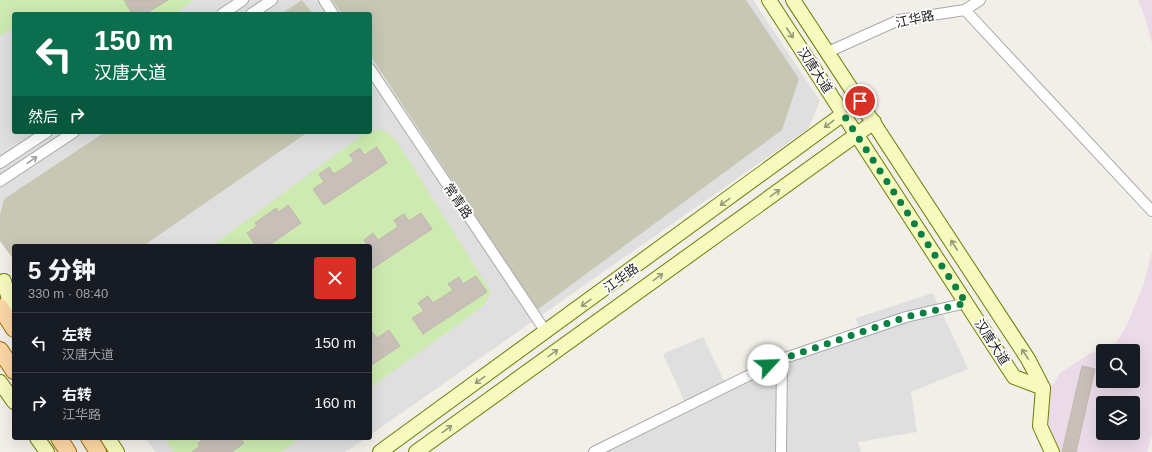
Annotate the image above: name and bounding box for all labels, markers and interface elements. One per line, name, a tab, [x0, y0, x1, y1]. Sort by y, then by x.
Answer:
street label: 江华路	[894, 8, 936, 30]
text: 150 m	[94, 25, 173, 56]
one-way arrow	[786, 27, 794, 38]
icon: left	[28, 28, 80, 80]
street label: 汉唐大道	[795, 44, 835, 96]
text: 汉唐大道	[94, 63, 166, 83]
pin	[843, 84, 877, 118]
icon: arrive	[849, 90, 871, 112]
icon: right	[66, 104, 88, 126]
text: 然后	[28, 108, 58, 125]
one-way arrow	[824, 120, 835, 129]
one-way arrow	[27, 156, 38, 164]
street label: 常青路	[441, 181, 475, 221]
one-way arrow	[770, 189, 781, 197]
one-way arrow	[719, 198, 730, 206]
one-way arrow	[950, 239, 958, 250]
text: 5 分钟	[28, 257, 96, 284]
button: close	[314, 257, 356, 299]
street label: 江华路	[601, 260, 641, 296]
one-way arrow	[653, 273, 664, 281]
text: 330 m · 08:40	[28, 286, 108, 301]
one-way arrow	[580, 299, 591, 308]
street label: 汉唐大道	[972, 316, 1012, 368]
text: 左转	[62, 326, 92, 343]
icon: left	[28, 332, 50, 354]
text: 150 m	[314, 334, 356, 351]
position arrow	[747, 344, 789, 386]
map controls	[1096, 344, 1140, 440]
button: search	[1096, 344, 1140, 388]
text: 汉唐大道	[62, 347, 114, 362]
one-way arrow	[1021, 348, 1029, 359]
one-way arrow	[547, 349, 558, 357]
one-way arrow	[475, 376, 486, 384]
text: 右转	[62, 386, 92, 403]
icon: right	[28, 392, 50, 414]
text: 160 m	[314, 394, 356, 411]
button: layers	[1096, 396, 1140, 440]
text: 江华路	[62, 407, 101, 422]
one-way arrow	[442, 425, 453, 433]

